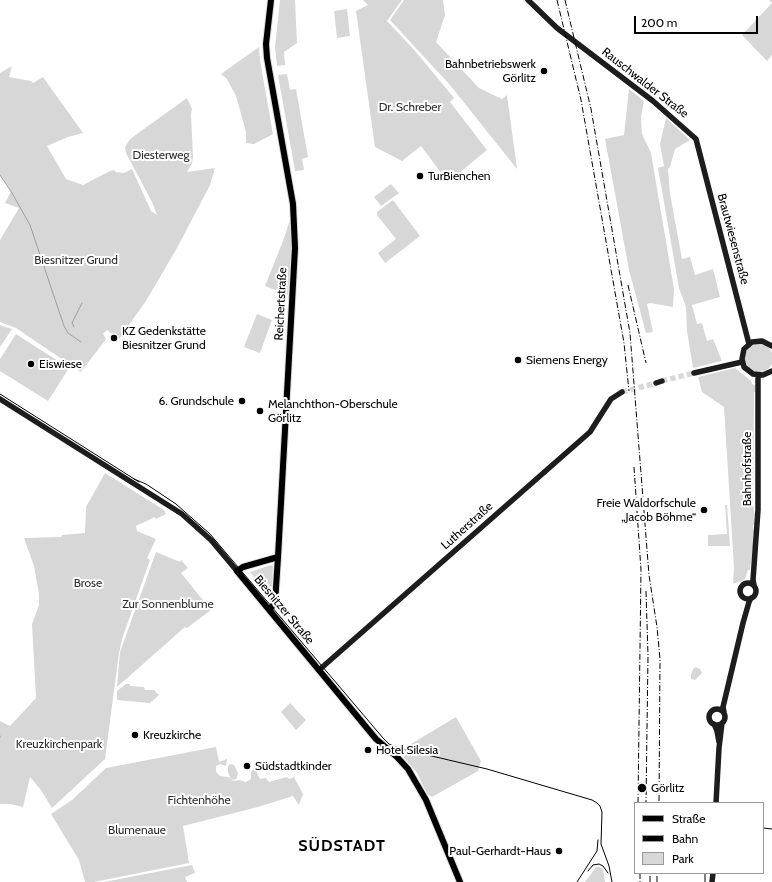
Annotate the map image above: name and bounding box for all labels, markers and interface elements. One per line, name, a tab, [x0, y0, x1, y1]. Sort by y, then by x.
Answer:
scale bar	[636, 8, 760, 34]
text: 200 m	[641, 15, 677, 30]
street label: Rauschwalder Straße	[599, 45, 691, 121]
place label: Bahnbetriebswerk Görlitz	[445, 57, 536, 85]
marker: Bahnbetriebswerk Görlitz	[539, 66, 549, 76]
park label: Dr. Schreber	[379, 100, 441, 114]
park label: Diesterweg	[133, 148, 189, 162]
place label: TurBienchen	[428, 169, 491, 183]
marker: TurBienchen	[415, 171, 425, 181]
street label: Brautwiesenstraße	[714, 192, 752, 286]
park label: Biesnitzer Grund	[34, 253, 118, 267]
street label: Reichertstraße	[272, 267, 290, 341]
place label: KZ Gedenkstätte Biesnitzer Grund	[122, 324, 206, 352]
marker: KZ Gedenkstätte Biesnitzer Grund	[109, 333, 119, 343]
place label: Siemens Energy	[526, 353, 608, 367]
marker: Siemens Energy	[513, 355, 523, 365]
place label: Eiswiese	[39, 357, 82, 371]
marker: Eiswiese	[26, 359, 36, 369]
place label: 6. Grundschule	[158, 394, 234, 408]
marker: 6. Grundschule	[237, 396, 247, 406]
place label: Melanchthon-Oberschule Görlitz	[268, 397, 398, 425]
marker: Melanchthon-Oberschule Görlitz	[255, 406, 265, 416]
street label: Bahnhofstraße	[740, 432, 754, 506]
place label: Freie Waldorfschule „Jacob Böhme“	[597, 496, 696, 524]
street label: Lutherstraße	[438, 499, 496, 553]
marker: Freie Waldorfschule „Jacob Böhme“	[699, 505, 709, 515]
street label: Biesnitzer Straße	[251, 573, 317, 647]
park label: Brose	[74, 576, 102, 590]
park label: Zur Sonnenblume	[122, 597, 214, 611]
place label: Kreuzkirche	[143, 728, 201, 742]
marker: Kreuzkirche	[130, 730, 140, 740]
park label: Kreuzkirchenpark	[16, 737, 102, 751]
place label: Hotel Silesia	[376, 743, 438, 757]
marker: Hotel Silesia	[363, 745, 373, 755]
place label: Südstadtkinder	[255, 759, 332, 773]
marker: Südstadtkinder	[242, 761, 252, 771]
place label: Görlitz	[651, 781, 684, 795]
marker: Görlitz	[636, 782, 648, 794]
park label: Fichtenhöhe	[167, 793, 231, 807]
legend	[634, 802, 764, 874]
text: Straße	[672, 811, 705, 826]
park label: Blumenaue	[108, 823, 166, 837]
text: Bahn	[672, 831, 698, 846]
district label: SÜDSTADT	[298, 836, 386, 856]
place label: Paul-Gerhardt-Haus	[449, 844, 551, 858]
marker: Paul-Gerhardt-Haus	[554, 846, 564, 856]
text: Park	[672, 851, 694, 866]

